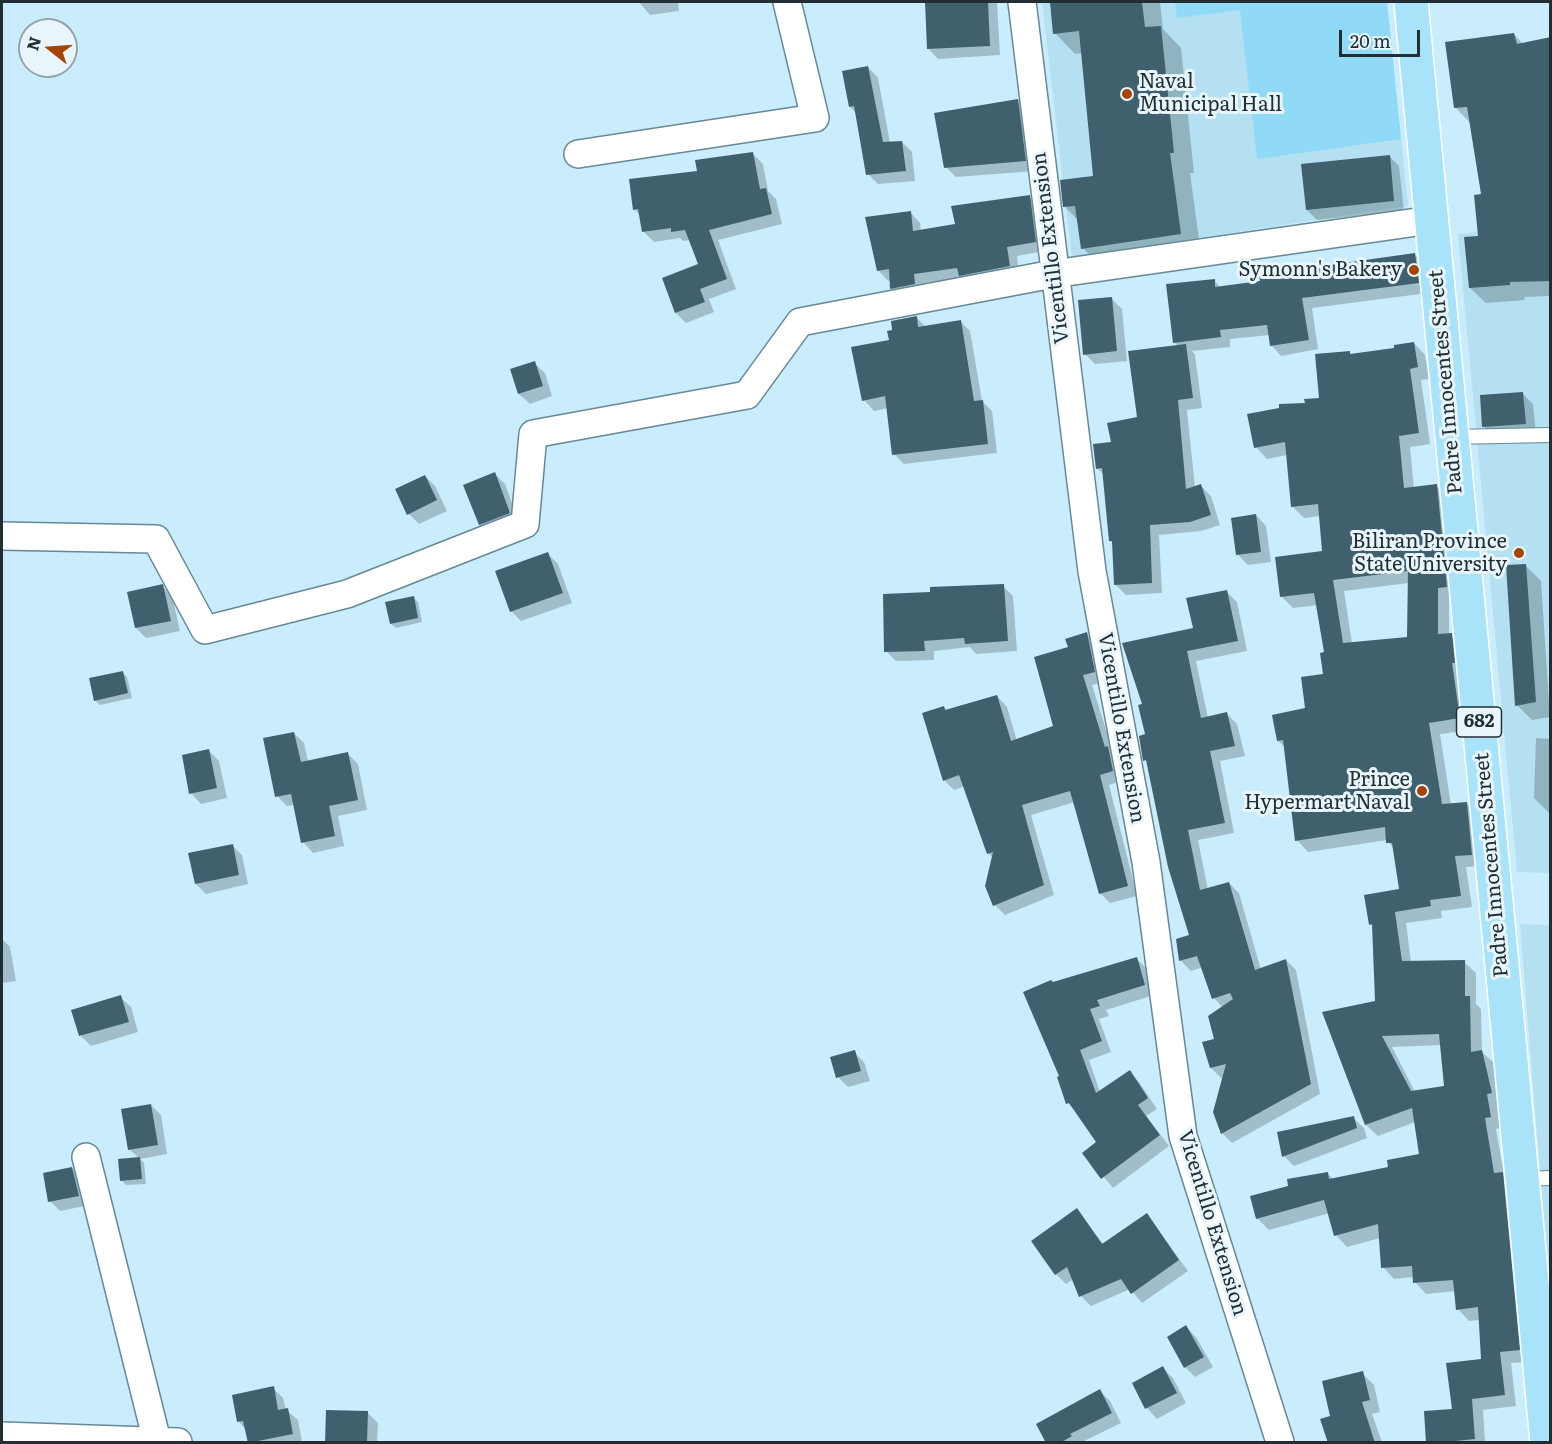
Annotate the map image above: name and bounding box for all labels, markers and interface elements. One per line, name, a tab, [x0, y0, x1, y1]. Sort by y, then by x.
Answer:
north arrow	[18, 18, 78, 78]
scale bar	[1342, 18, 1423, 56]
text: 20 m	[1350, 27, 1391, 54]
text: N	[19, 33, 46, 53]
place label: Naval Municipal Hall	[1139, 70, 1282, 117]
marker: Naval Municipal Hall	[1120, 87, 1134, 101]
street label: Vicentillo Extension	[1027, 151, 1075, 345]
place label: Symonn's Bakery	[1238, 258, 1402, 282]
marker: Symonn's Bakery	[1407, 263, 1421, 277]
street label: Padre Innocentes Street	[1424, 269, 1468, 495]
place label: Biliran Province State University	[1352, 530, 1507, 577]
marker: Biliran Province State University	[1512, 546, 1526, 560]
street label: Vicentillo Extension	[1092, 631, 1150, 825]
road number: 682	[1456, 707, 1502, 737]
street label: Padre Innocentes Street	[1470, 752, 1514, 978]
place label: Prince Hypermart Naval	[1244, 768, 1410, 815]
marker: Prince Hypermart Naval	[1415, 784, 1429, 798]
street label: Vicentillo Extension	[1172, 1127, 1252, 1319]

